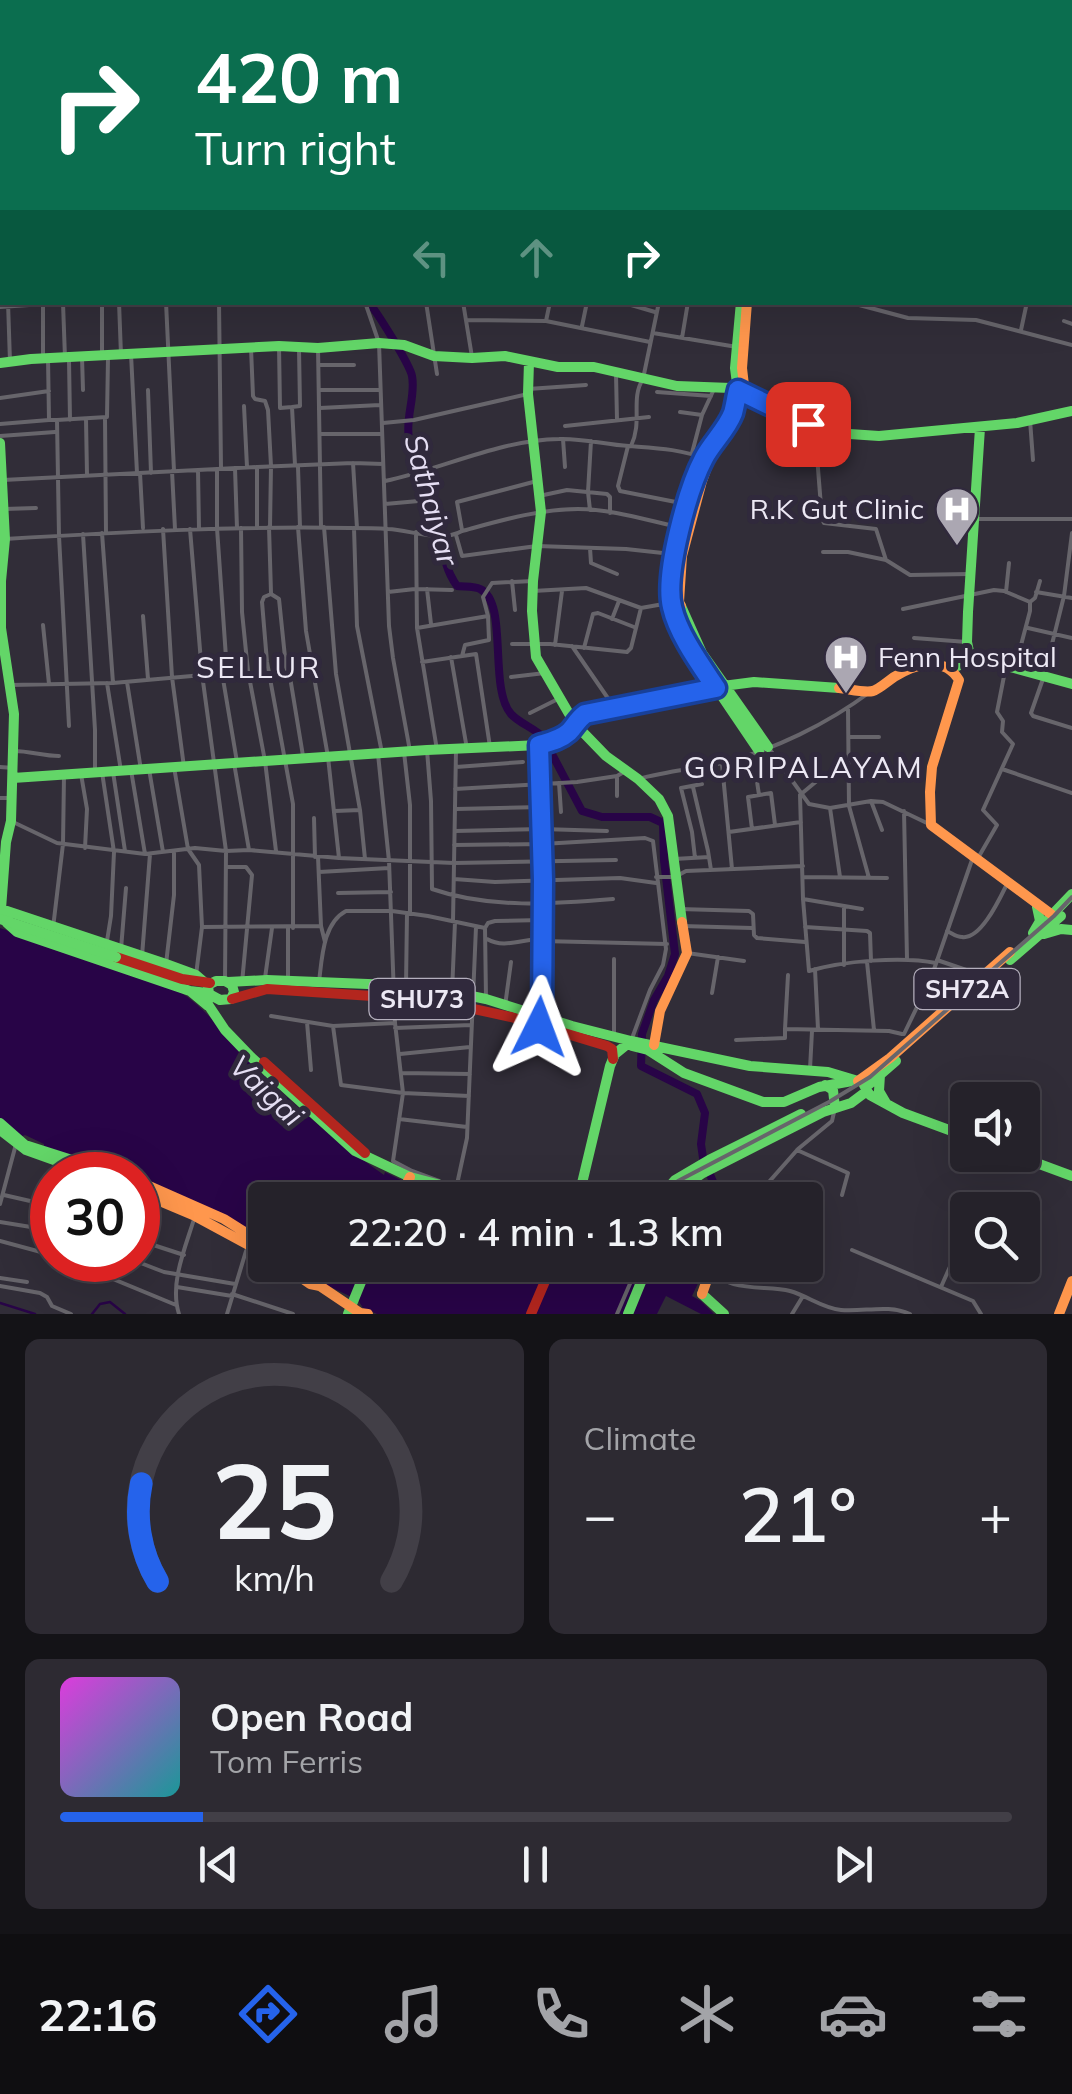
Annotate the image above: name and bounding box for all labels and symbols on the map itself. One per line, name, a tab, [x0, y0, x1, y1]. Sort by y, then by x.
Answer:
pin	[766, 382, 851, 467]
water label: Sathaiyar	[396, 430, 468, 571]
hospital icon: R.K Gut Clinic	[934, 486, 980, 547]
place label: R.K Gut Clinic	[750, 491, 924, 526]
hospital icon: Fenn Hospital	[823, 634, 869, 695]
place label: Fenn Hospital	[878, 639, 1057, 674]
district label: SELLUR	[196, 648, 322, 686]
district label: GORIPALAYAM	[684, 748, 924, 786]
road number: SH72A	[914, 969, 1020, 1009]
position arrow	[487, 975, 591, 1079]
road number: SHU73	[370, 979, 474, 1019]
water label: Vaigai	[222, 1047, 312, 1135]
speed limit sign: 30	[30, 1152, 160, 1282]

